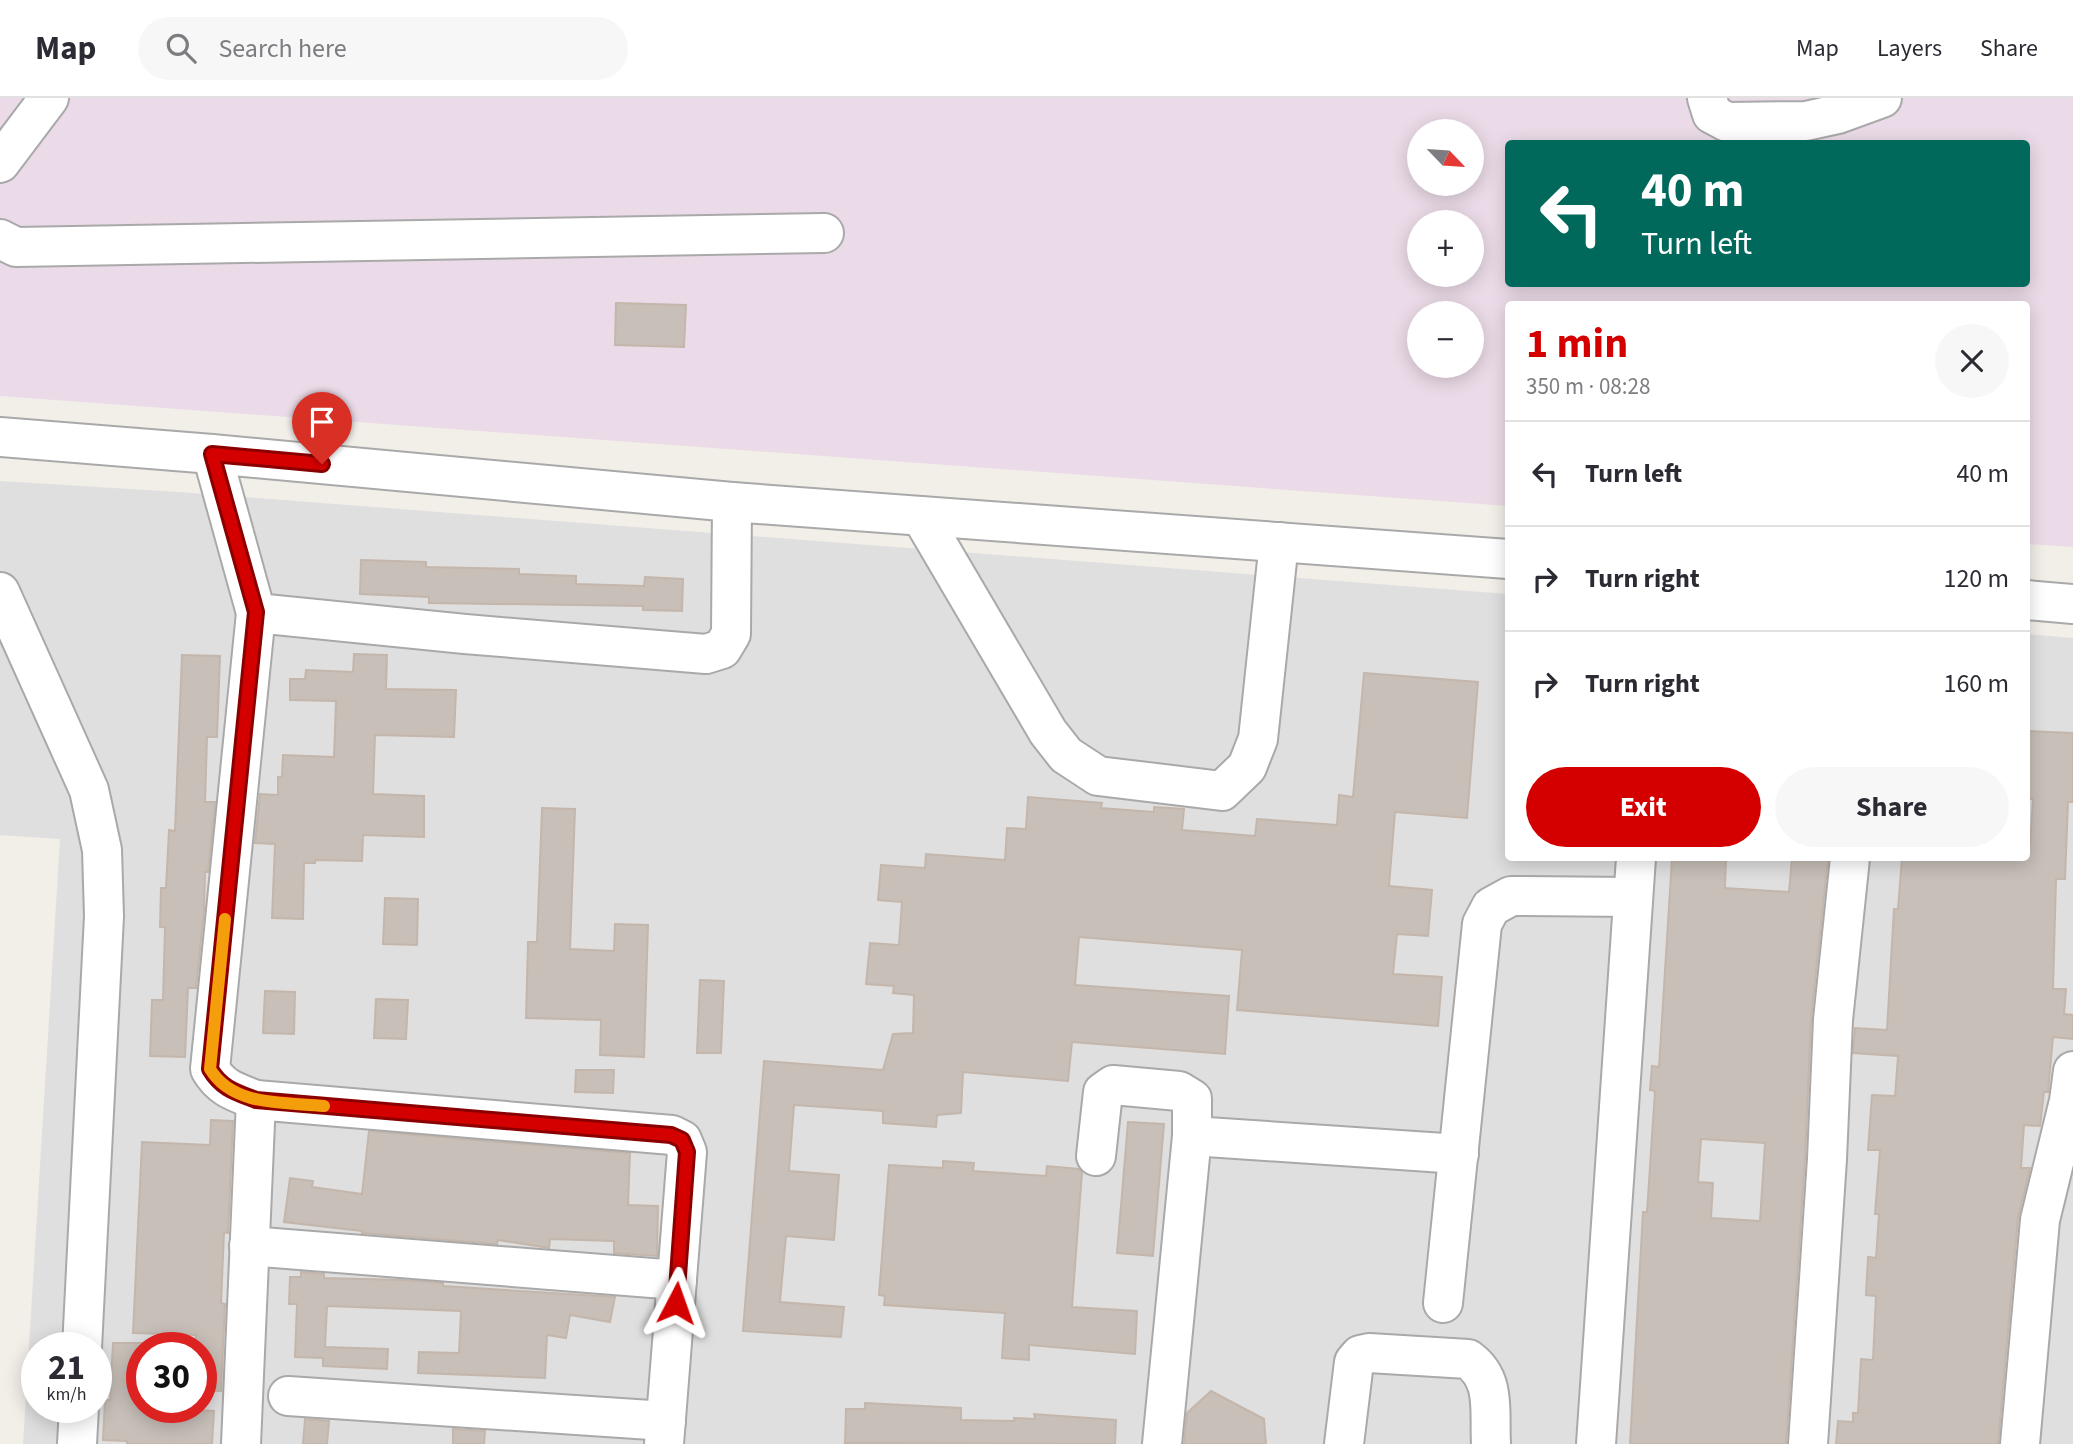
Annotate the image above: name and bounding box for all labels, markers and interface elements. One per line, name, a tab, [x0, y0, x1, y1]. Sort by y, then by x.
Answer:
search box	[138, 17, 628, 80]
text: Map	[35, 25, 96, 72]
icon: search	[162, 29, 200, 67]
text: Search here	[218, 30, 347, 67]
text: Map	[1796, 31, 1839, 66]
text: Layers	[1877, 31, 1942, 66]
text: Share	[1980, 31, 2038, 66]
north arrow	[1407, 119, 1484, 196]
map controls	[1407, 119, 1484, 378]
text: 40 m	[1641, 156, 1745, 226]
icon: left	[1526, 168, 1617, 259]
button: +	[1407, 210, 1484, 287]
text: Turn left	[1641, 221, 1752, 267]
button: −	[1407, 301, 1484, 378]
text: 1 min	[1526, 314, 1628, 374]
button: close	[1935, 324, 2009, 398]
text: 350 m · 08:28	[1526, 370, 1650, 403]
pin	[292, 392, 352, 464]
icon: arrive	[303, 403, 341, 441]
icon: left	[1526, 455, 1564, 493]
text: Turn left	[1585, 455, 1682, 492]
text: 40 m	[1956, 455, 2009, 492]
icon: right	[1526, 560, 1564, 598]
text: Turn right	[1585, 560, 1700, 597]
text: 120 m	[1943, 560, 2009, 597]
icon: right	[1526, 665, 1564, 703]
text: Turn right	[1585, 665, 1700, 702]
text: 160 m	[1943, 665, 2009, 702]
button: Exit	[1526, 767, 1761, 847]
button: Share	[1775, 767, 2009, 847]
position arrow	[639, 1266, 713, 1340]
speed limit sign: 30	[126, 1332, 217, 1423]
text: 21	[48, 1343, 85, 1393]
text: km/h	[47, 1382, 86, 1407]

